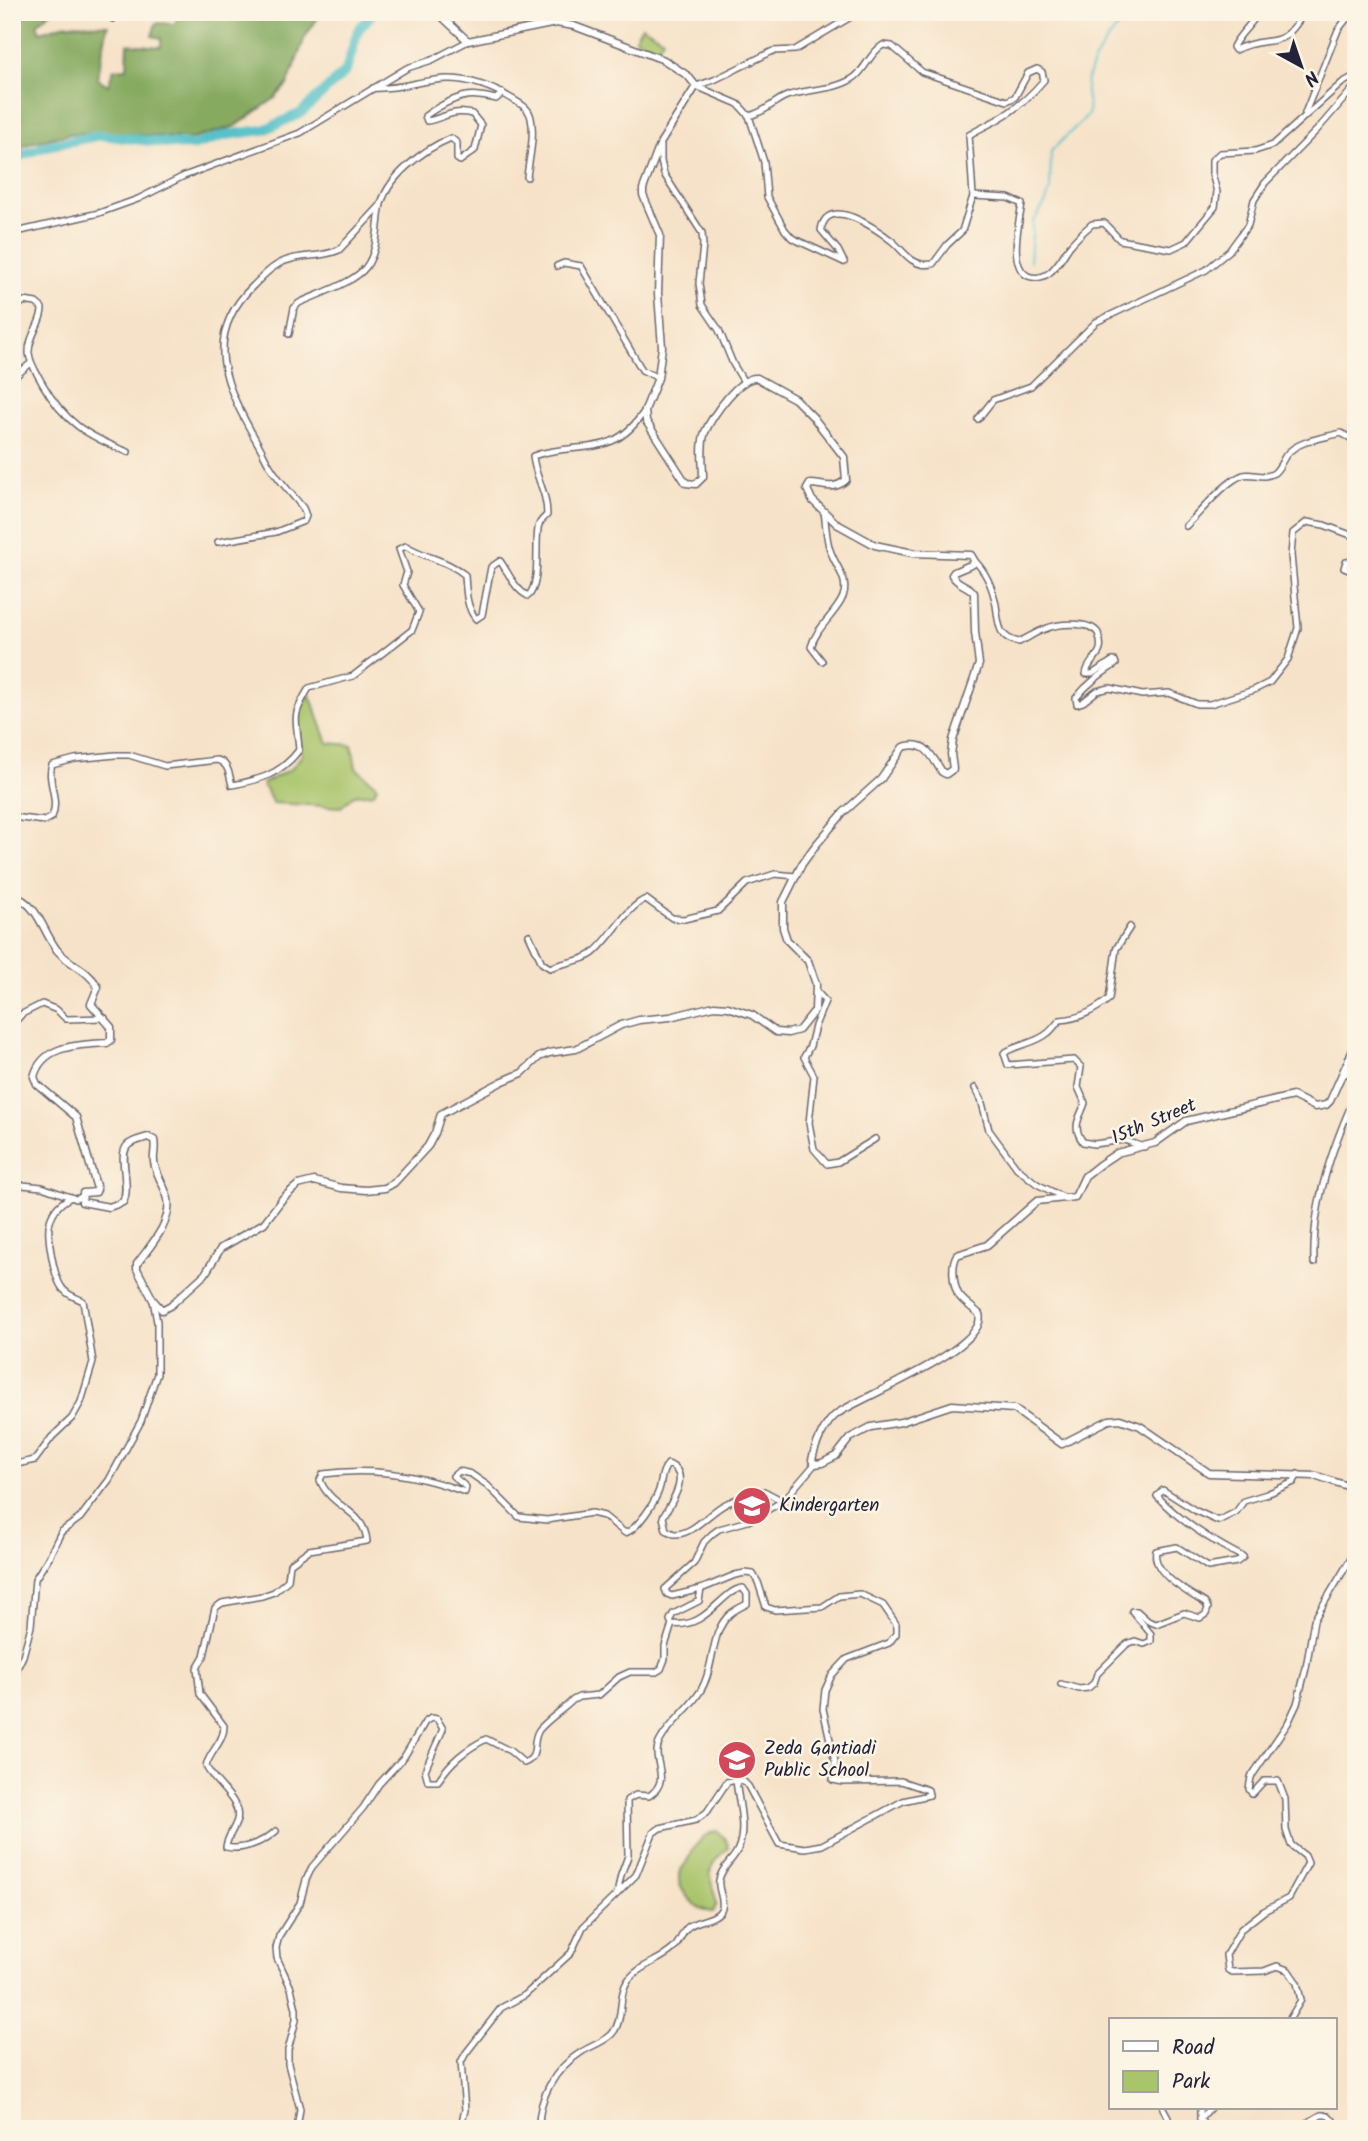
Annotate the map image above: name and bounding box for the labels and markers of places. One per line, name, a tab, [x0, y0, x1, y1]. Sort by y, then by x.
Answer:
school or university icon: Kindergarten	[731, 1485, 773, 1527]
place label: Kindergarten	[779, 1491, 879, 1521]
place label: Zeda Gantiadi Public School	[764, 1734, 877, 1786]
school or university icon: Zeda Gantiadi Public School	[716, 1739, 758, 1781]

